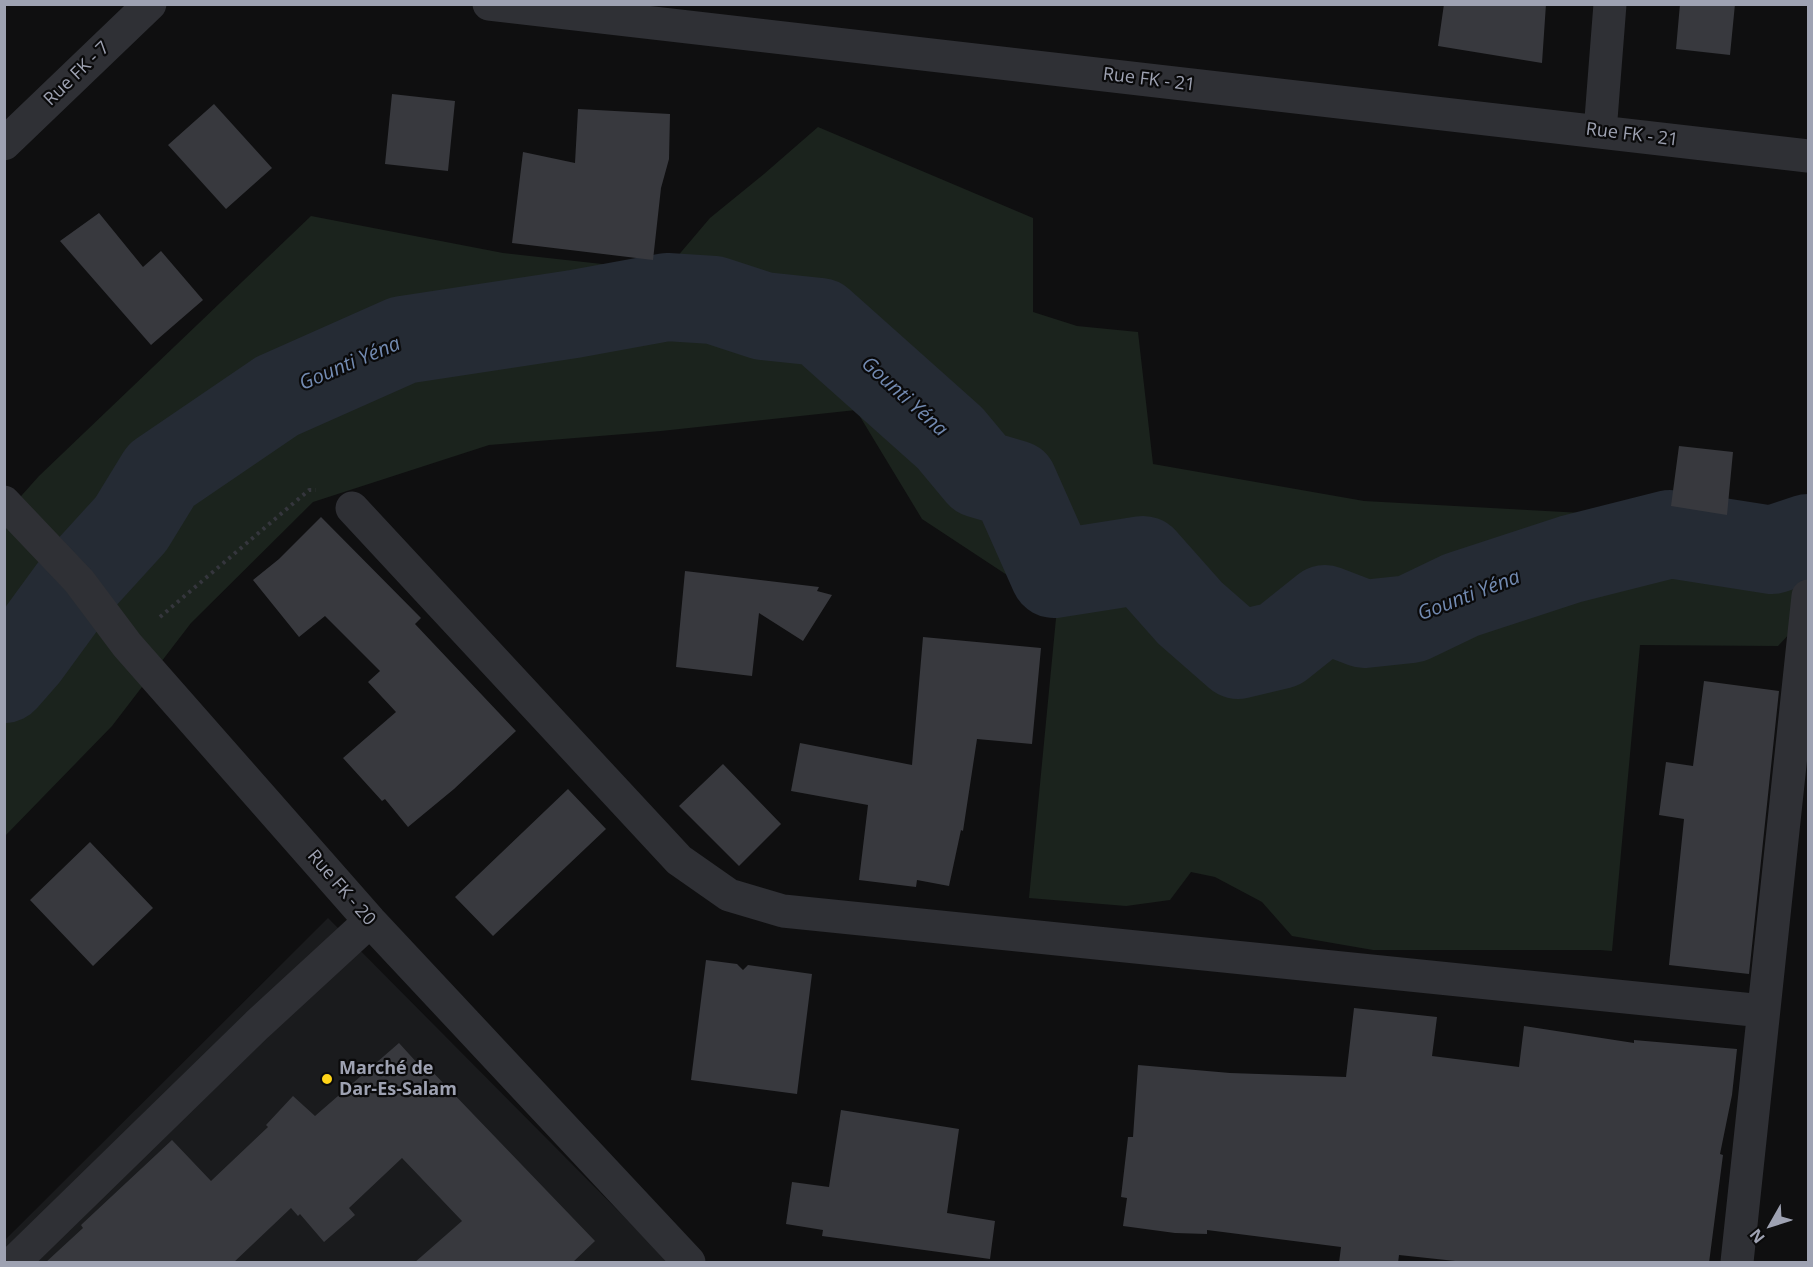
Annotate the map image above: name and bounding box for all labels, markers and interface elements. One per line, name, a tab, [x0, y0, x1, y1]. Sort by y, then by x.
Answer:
street label: Rue FK - 7	[40, 38, 114, 110]
street label: Rue FK - 21	[1102, 64, 1196, 96]
street label: Rue FK - 21	[1585, 119, 1679, 151]
water label: Gounti Yéna	[296, 332, 404, 396]
water label: Gounti Yéna	[856, 352, 952, 442]
water label: Gounti Yéna	[1414, 566, 1524, 626]
street label: Rue FK - 20	[302, 846, 380, 930]
place label: Marché de Dar-Es-Salam	[339, 1058, 457, 1100]
marker: Marché de Dar-Es-Salam	[320, 1072, 334, 1086]
north arrow	[1741, 1195, 1801, 1255]
text: N	[1744, 1224, 1770, 1248]

